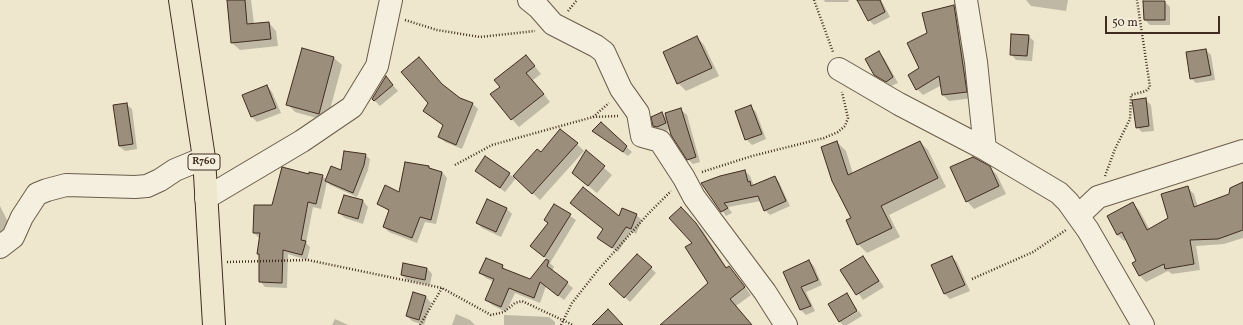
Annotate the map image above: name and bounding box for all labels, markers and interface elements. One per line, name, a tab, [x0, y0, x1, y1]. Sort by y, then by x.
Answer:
scale bar	[1107, 8, 1222, 34]
text: 50 m	[1112, 15, 1138, 31]
road number: R760	[188, 154, 220, 170]

